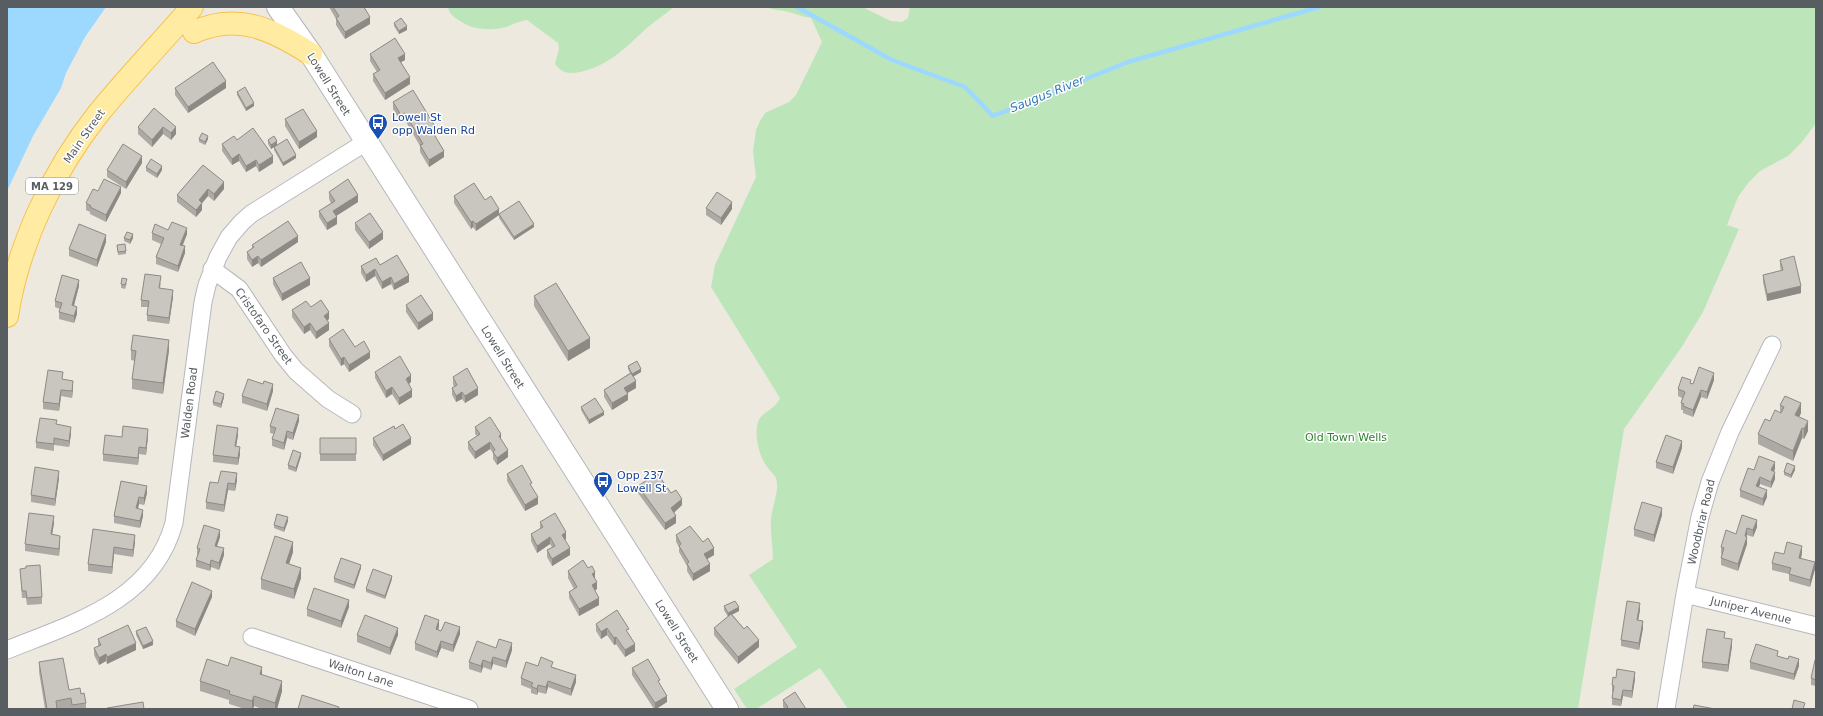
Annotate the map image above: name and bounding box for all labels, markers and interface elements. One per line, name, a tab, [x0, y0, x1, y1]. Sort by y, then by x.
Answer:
street label: Lowell Street	[304, 51, 353, 119]
water label: Saugus River	[1008, 72, 1087, 115]
street label: Main Street	[61, 106, 108, 166]
place label: Lowell St opp Walden Rd	[392, 111, 475, 137]
bus stop icon: Lowell St opp Walden Rd	[367, 112, 389, 140]
road number: MA 129	[26, 178, 78, 194]
street label: Cristofaro Street	[232, 285, 295, 368]
street label: Lowell Street	[478, 324, 527, 392]
street label: Walden Road	[179, 367, 200, 439]
park label: Old Town Wells	[1305, 431, 1387, 444]
place label: Opp 237 Lowell St	[617, 469, 667, 495]
bus stop icon: Opp 237 Lowell St	[592, 470, 614, 498]
street label: Woodbriar Road	[1685, 478, 1718, 566]
street label: Juniper Avenue	[1708, 594, 1793, 627]
street label: Lowell Street	[652, 598, 701, 666]
street label: Walton Lane	[326, 657, 395, 690]

